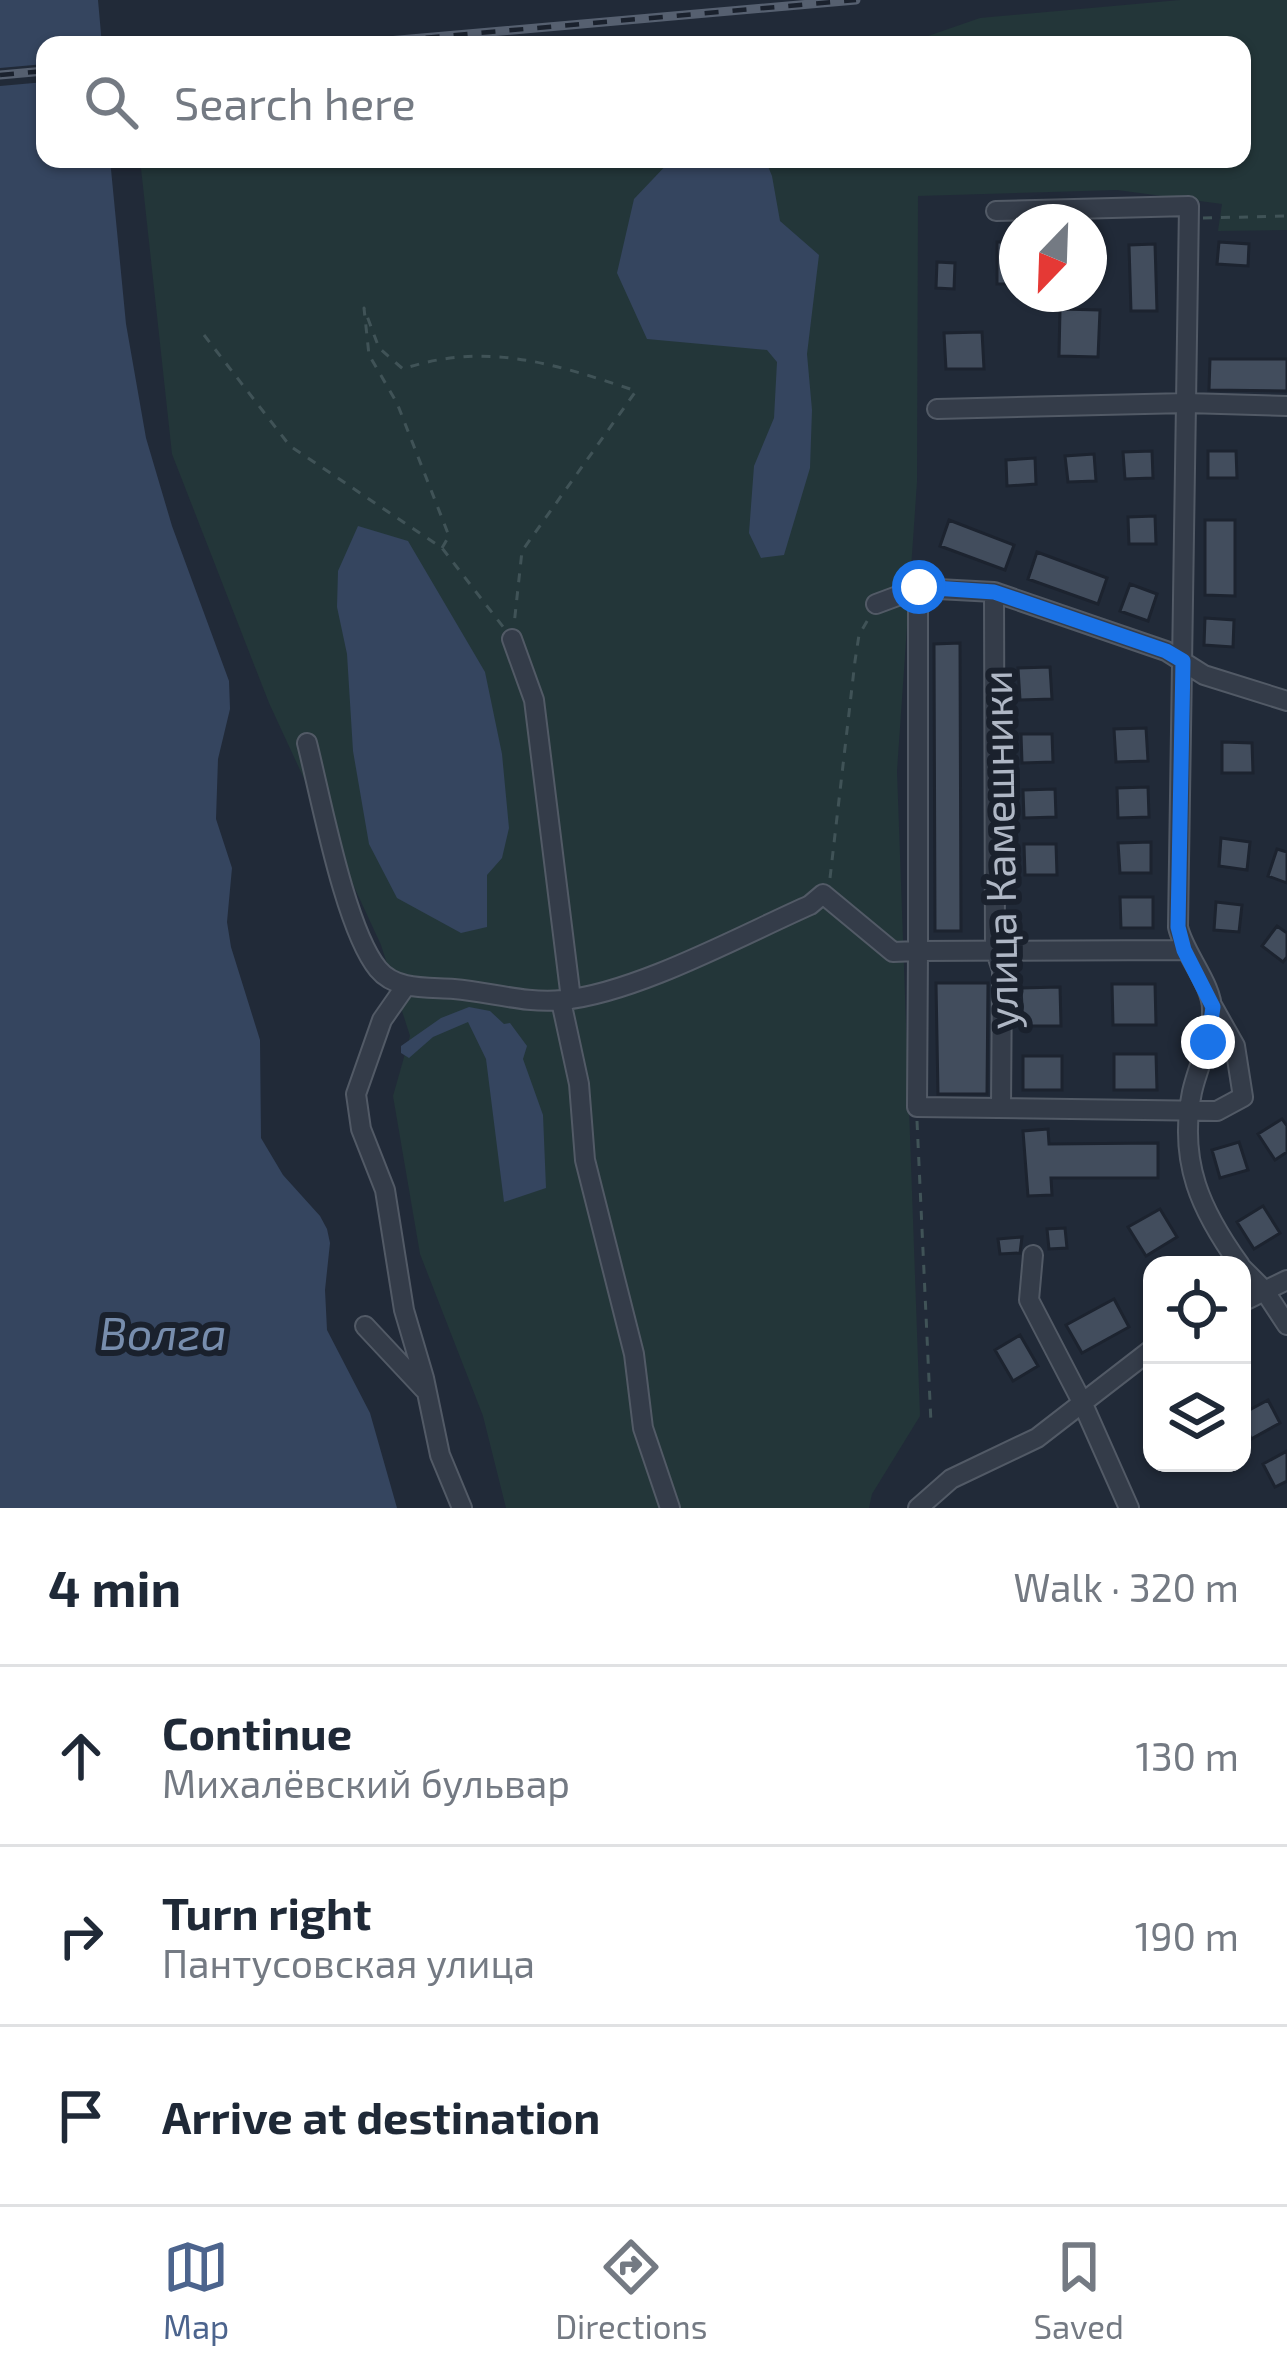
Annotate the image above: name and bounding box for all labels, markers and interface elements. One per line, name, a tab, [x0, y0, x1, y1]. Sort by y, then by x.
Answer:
search box	[36, 36, 1251, 168]
icon: search	[78, 69, 144, 135]
text: Search here	[174, 75, 416, 129]
north arrow	[999, 204, 1107, 312]
route start	[892, 560, 946, 614]
street label: улица Камешники	[970, 670, 1027, 1030]
route end	[1181, 1015, 1235, 1069]
map controls	[1143, 1256, 1251, 1472]
button: locate	[1143, 1256, 1251, 1364]
water label: Волга	[99, 1305, 227, 1359]
button: layers	[1143, 1364, 1251, 1472]
text: 4 min	[48, 1556, 181, 1617]
text: Walk · 320 m	[1013, 1563, 1239, 1610]
text: Continue	[162, 1705, 352, 1759]
icon: ahead	[48, 1723, 114, 1789]
text: 130 m	[1135, 1732, 1239, 1779]
text: Михалёвский бульвар	[162, 1759, 570, 1806]
text: Turn right	[162, 1885, 371, 1939]
icon: right	[48, 1903, 114, 1969]
text: 190 m	[1135, 1912, 1239, 1959]
text: Пантусовская улица	[162, 1939, 535, 1986]
icon: arrive	[48, 2083, 114, 2149]
text: Arrive at destination	[162, 2089, 600, 2143]
tab: Map	[163, 2234, 229, 2346]
tab: Directions	[555, 2234, 707, 2346]
tab: Saved	[1033, 2234, 1124, 2346]

